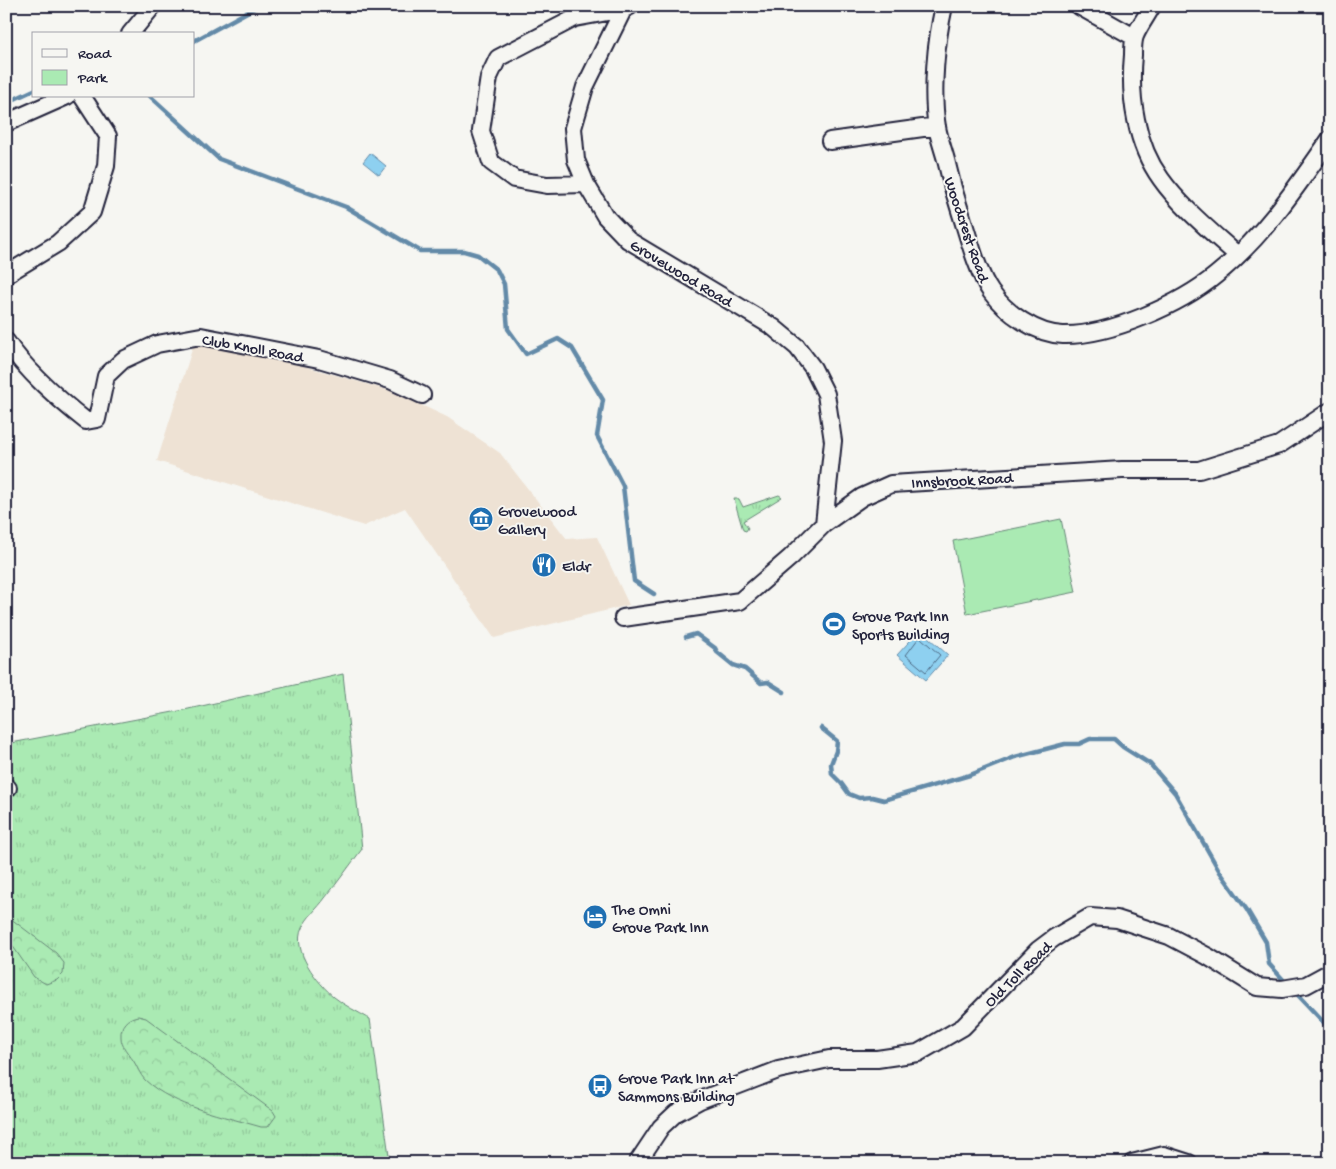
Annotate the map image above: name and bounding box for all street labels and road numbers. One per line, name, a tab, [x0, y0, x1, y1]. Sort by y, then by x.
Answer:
street label: Woodcrest Road	[938, 175, 992, 287]
street label: Grovewood Road	[625, 237, 736, 314]
street label: Club Knoll Road	[200, 332, 306, 369]
street label: Innsbrook Road	[911, 470, 1015, 495]
street label: Old Toll Road	[982, 937, 1058, 1012]

